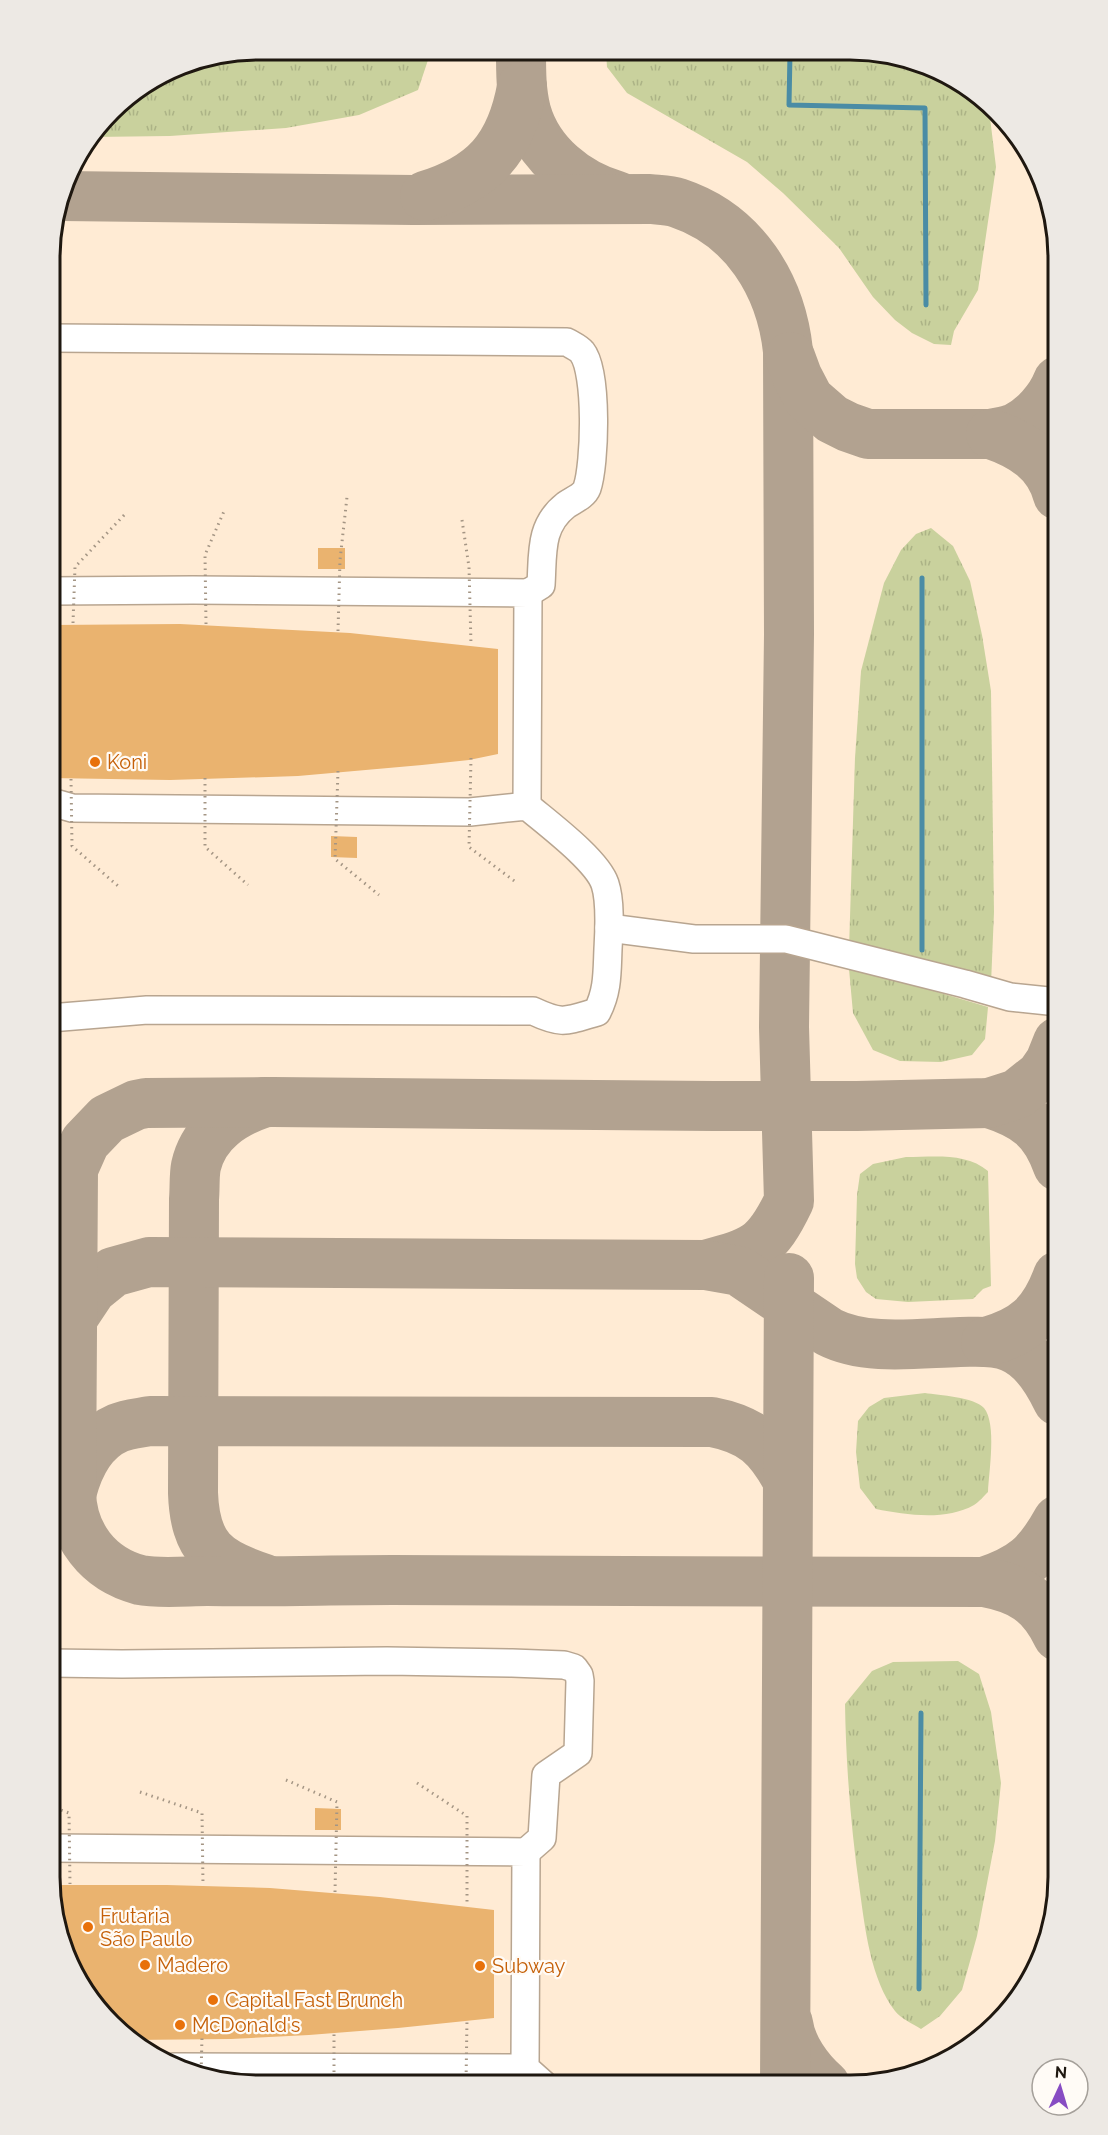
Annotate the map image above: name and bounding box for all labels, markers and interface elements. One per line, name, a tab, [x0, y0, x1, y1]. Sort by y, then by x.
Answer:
place label: Koni	[107, 750, 147, 774]
marker: Koni	[88, 755, 102, 769]
place label: Frutaria São Paulo	[100, 1904, 193, 1951]
marker: Frutaria São Paulo	[81, 1920, 95, 1934]
place label: Madero	[157, 1953, 228, 1977]
place label: Subway	[492, 1954, 566, 1978]
marker: Madero	[138, 1958, 152, 1972]
marker: Subway	[473, 1959, 487, 1973]
place label: Capital Fast Brunch	[225, 1988, 403, 2012]
marker: Capital Fast Brunch	[206, 1993, 220, 2007]
place label: McDonald's	[192, 2013, 300, 2037]
marker: McDonald's	[173, 2018, 187, 2032]
north arrow	[1030, 2057, 1090, 2117]
text: N	[1054, 2063, 1068, 2082]

